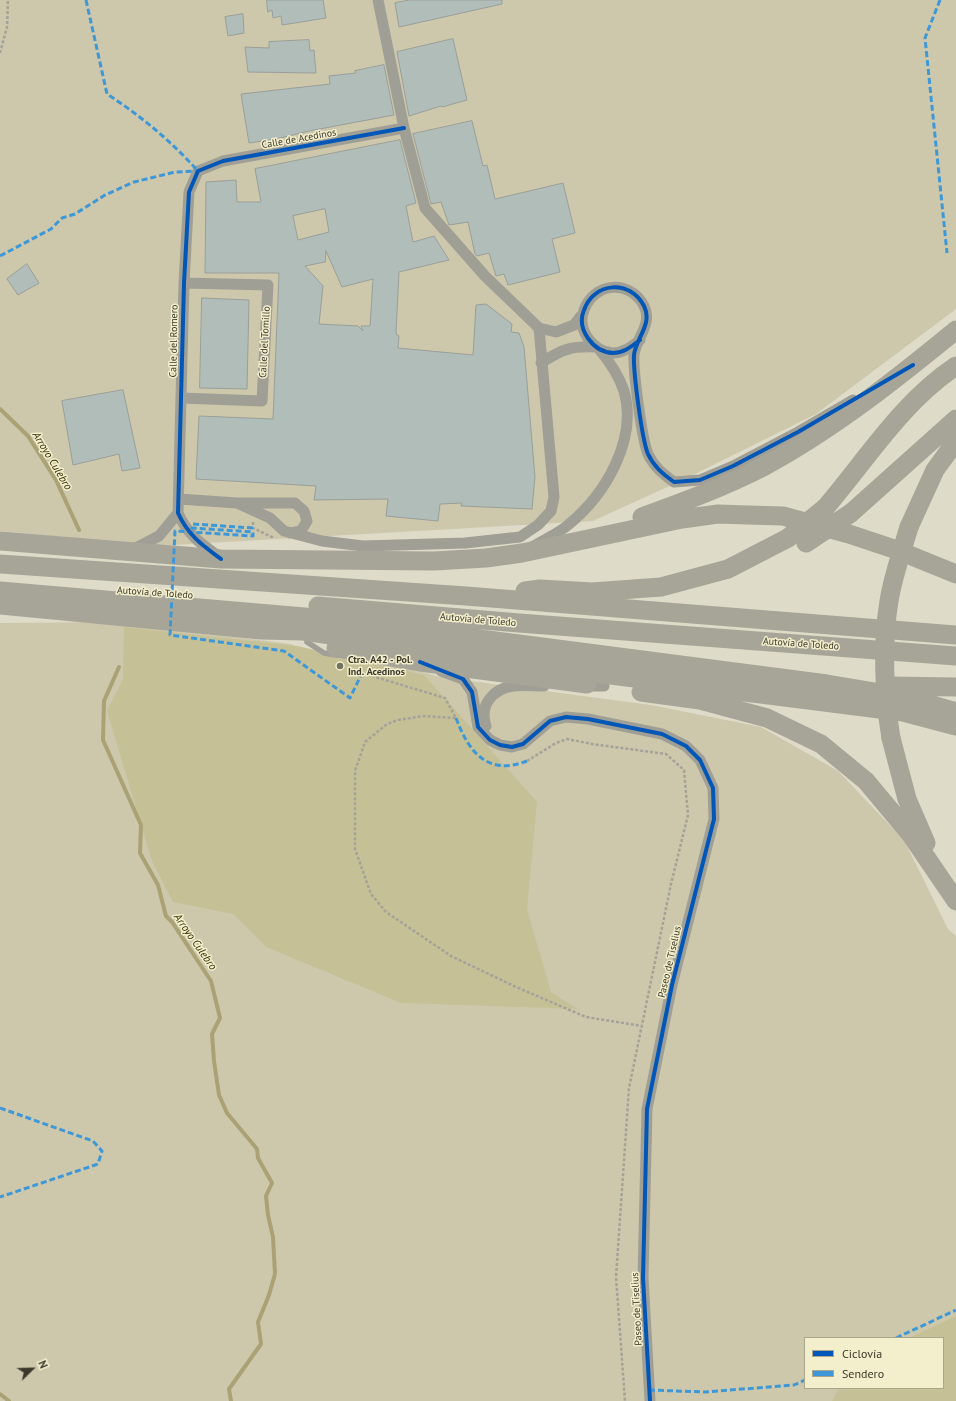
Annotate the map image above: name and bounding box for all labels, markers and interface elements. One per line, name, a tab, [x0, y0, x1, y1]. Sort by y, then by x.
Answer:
street label: Calle de Acedinos	[261, 127, 337, 151]
street label: Calle del Romero	[167, 304, 181, 378]
street label: Calle del Tomillo	[257, 306, 273, 378]
water label: Arroyo Culebro	[29, 429, 75, 493]
street label: Autovía de Toledo	[116, 584, 194, 602]
street label: Autovía de Toledo	[439, 611, 517, 629]
street label: Autovía de Toledo	[762, 635, 840, 653]
place label: Ctra. A42 - Pol. Ind. Acedinos	[348, 654, 412, 678]
marker: Ctra. A42 - Pol. Ind. Acedinos	[335, 661, 345, 671]
water label: Arroyo Culebro	[171, 911, 219, 973]
street label: Paseo de Tiselius	[656, 925, 684, 999]
street label: Paseo de Tiselius	[629, 1272, 645, 1346]
legend	[804, 1337, 944, 1389]
text: Ciclovía	[842, 1346, 882, 1361]
north arrow	[12, 1349, 52, 1389]
text: N	[35, 1358, 51, 1370]
text: Sendero	[842, 1366, 884, 1381]

